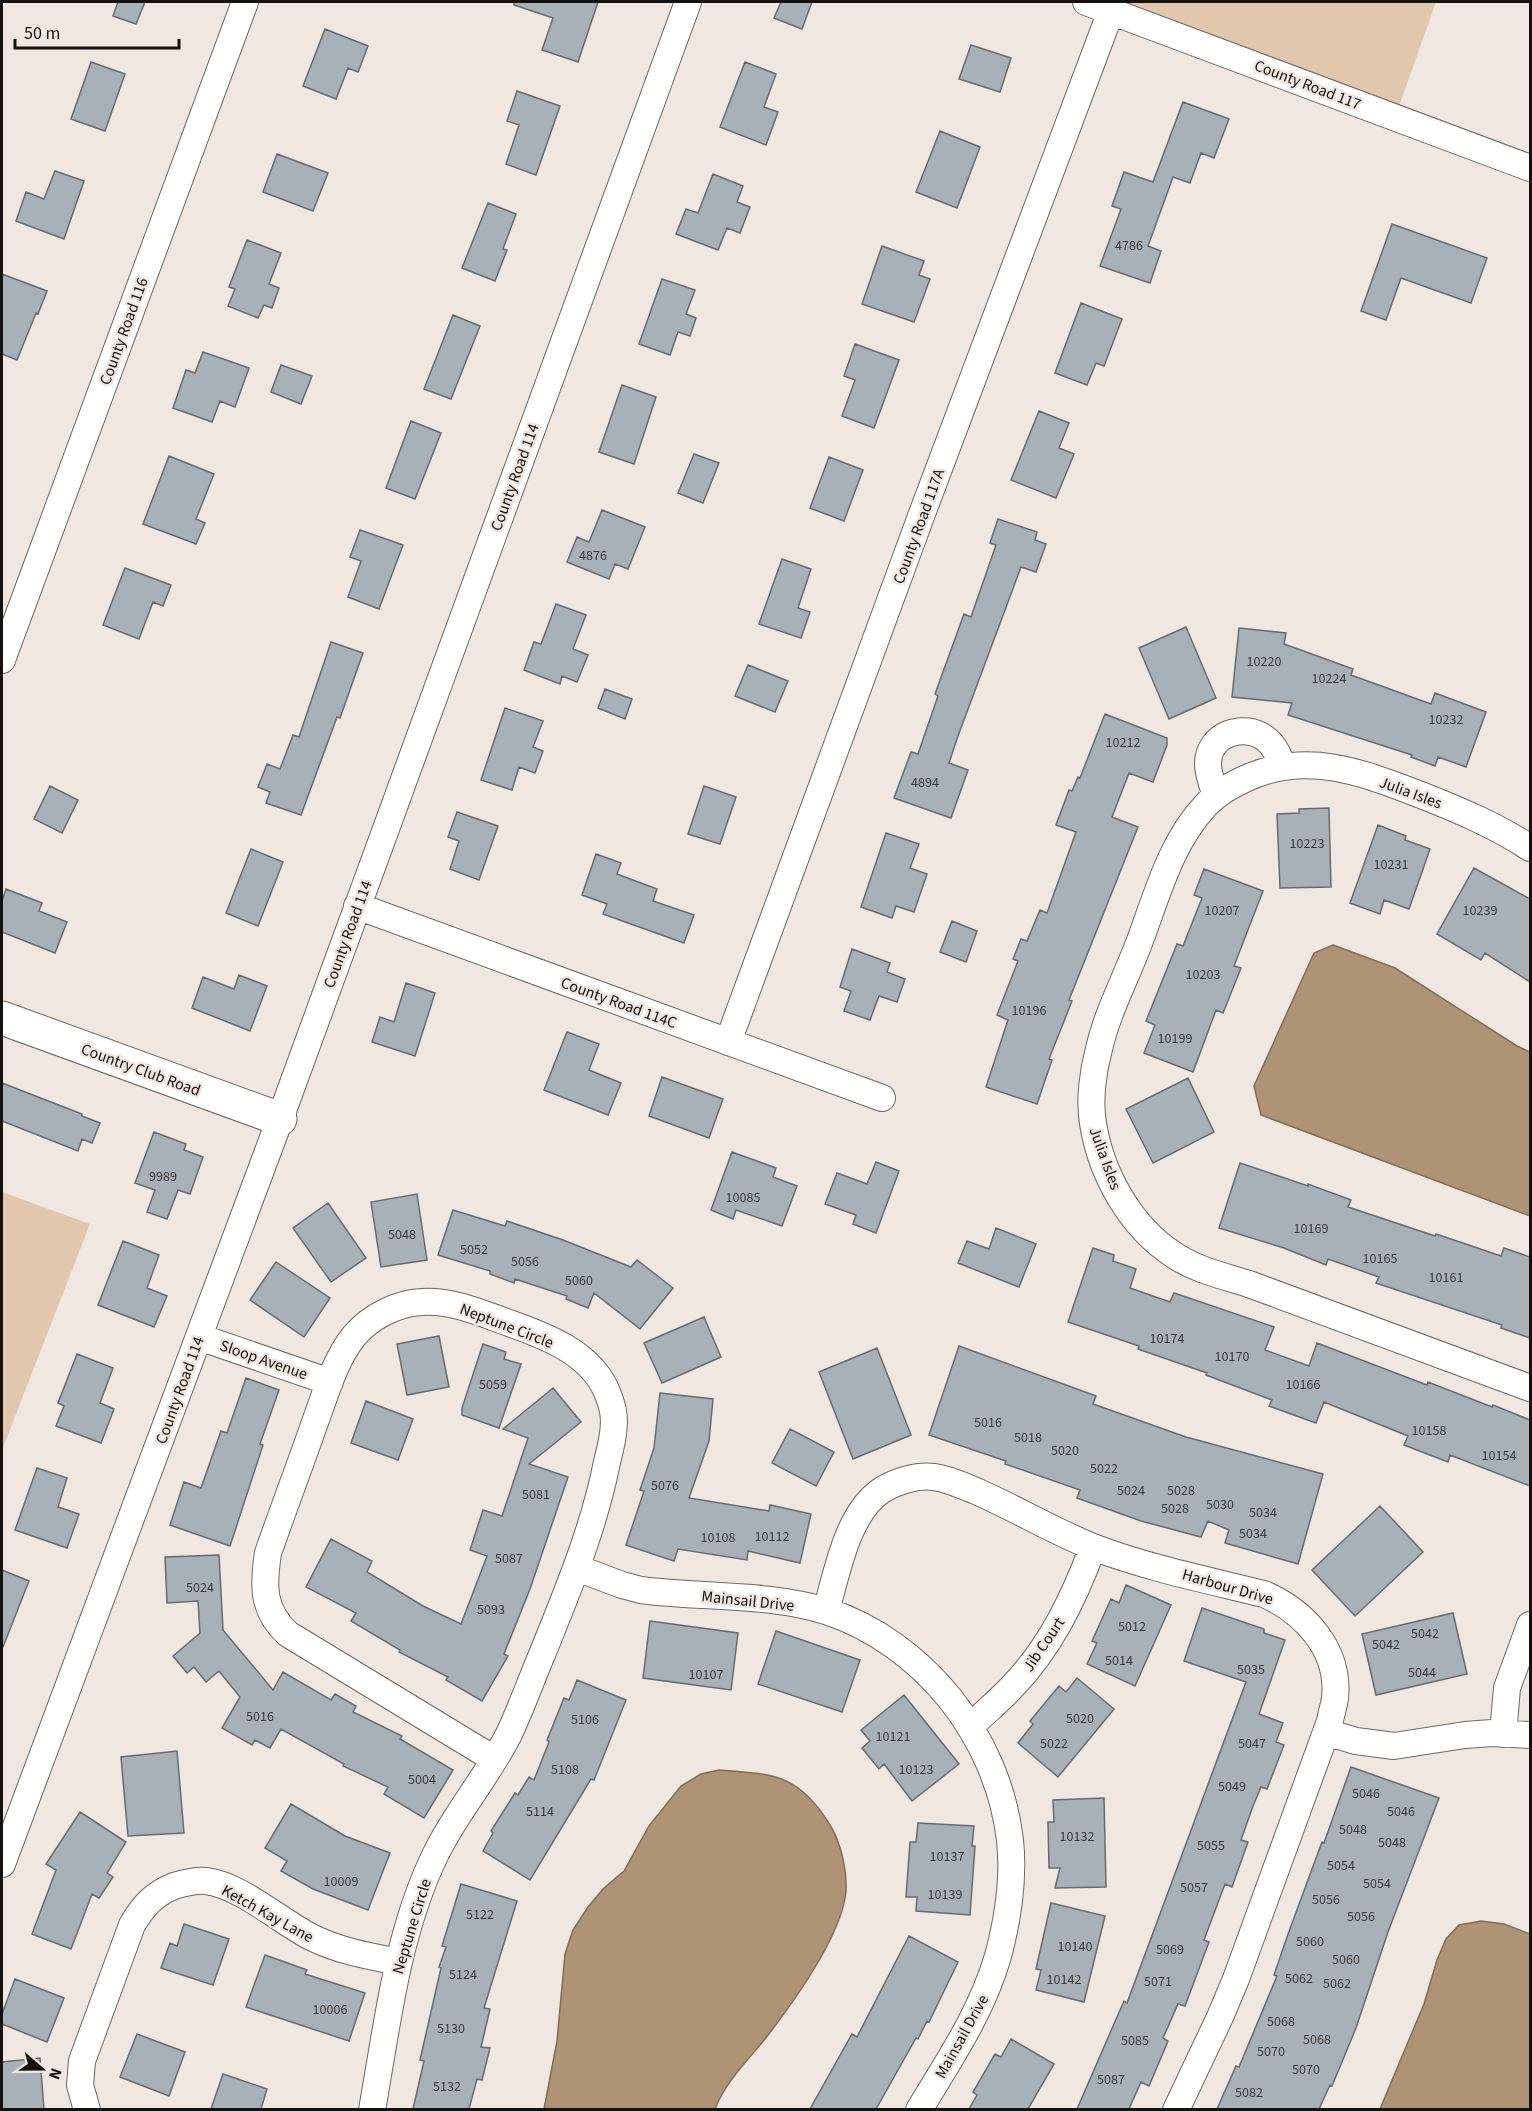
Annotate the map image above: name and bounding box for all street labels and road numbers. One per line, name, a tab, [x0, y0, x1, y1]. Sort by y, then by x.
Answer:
street label: County Road 117	[1251, 54, 1364, 115]
street label: County Road 116	[94, 275, 154, 388]
street label: County Road 114	[485, 421, 545, 534]
street label: County Road 117A	[888, 465, 950, 587]
street label: Julia Isles	[1376, 771, 1445, 815]
street label: County Road 114	[318, 878, 378, 991]
street label: County Road 114C	[558, 972, 680, 1034]
street label: Country Club Road	[78, 1038, 203, 1102]
street label: Julia Isles	[1084, 1124, 1127, 1193]
street label: Neptune Circle	[457, 1298, 557, 1354]
street label: County Road 114	[150, 1334, 210, 1447]
street label: Sloop Avenue	[217, 1335, 310, 1385]
street label: Harbour Drive	[1180, 1563, 1276, 1610]
street label: Mainsail Drive	[700, 1585, 795, 1617]
street label: Jib Court	[1018, 1613, 1070, 1676]
street label: Neptune Circle	[387, 1876, 437, 1977]
street label: Ketch Kay Lane	[218, 1880, 317, 1948]
street label: Mainsail Drive	[930, 1990, 994, 2083]

